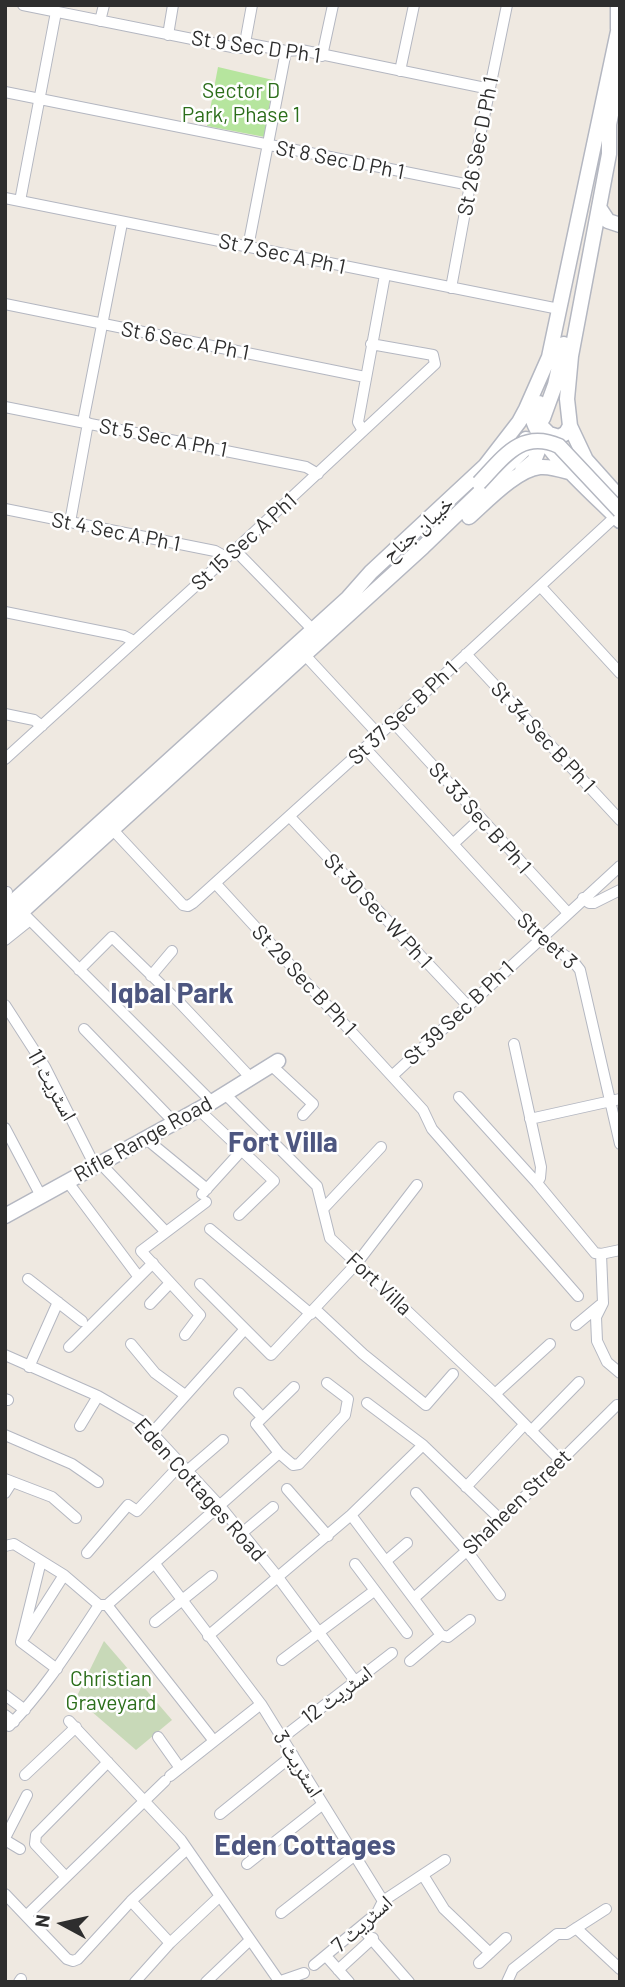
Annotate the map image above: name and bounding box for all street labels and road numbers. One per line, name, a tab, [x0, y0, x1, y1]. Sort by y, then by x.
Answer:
street label: St 9 Sec D Ph 1	[190, 25, 322, 69]
street label: St 26 Sec D Ph 1	[452, 74, 504, 218]
street label: St 8 Sec D Ph 1	[274, 135, 406, 185]
street label: St 7 Sec A Ph 1	[216, 228, 348, 280]
street label: St 6 Sec A Ph 1	[119, 316, 251, 366]
street label: St 5 Sec A Ph 1	[97, 413, 229, 463]
street label: St 15 Sec A Ph1	[186, 488, 302, 596]
street label: خیبان جناح	[377, 491, 459, 567]
street label: St 4 Sec A Ph 1	[49, 507, 183, 557]
street label: St 37 Sec B Ph 1	[343, 656, 463, 770]
street label: St 34 Sec B Ph 1	[485, 677, 601, 797]
street label: St 33 Sec B Ph 1	[423, 757, 537, 879]
street label: St 30 Sec W Ph 1	[318, 848, 438, 974]
street label: Street 3	[512, 907, 582, 975]
street label: St 29 Sec B Ph 1	[246, 920, 362, 1040]
street label: St 39 Sec B Ph 1	[399, 956, 519, 1070]
street label: اسٹریٹ 11	[22, 1045, 82, 1125]
street label: Rifle Range Road	[70, 1091, 216, 1187]
street label: Fort Villa	[341, 1247, 417, 1321]
street label: Eden Cottages Road	[129, 1413, 271, 1567]
street label: Shaheen Street	[458, 1444, 576, 1560]
street label: اسٹریٹ 12	[297, 1660, 377, 1730]
street label: اسٹریٹ 3	[268, 1726, 328, 1802]
street label: اسٹریٹ 7	[326, 1890, 398, 1958]

